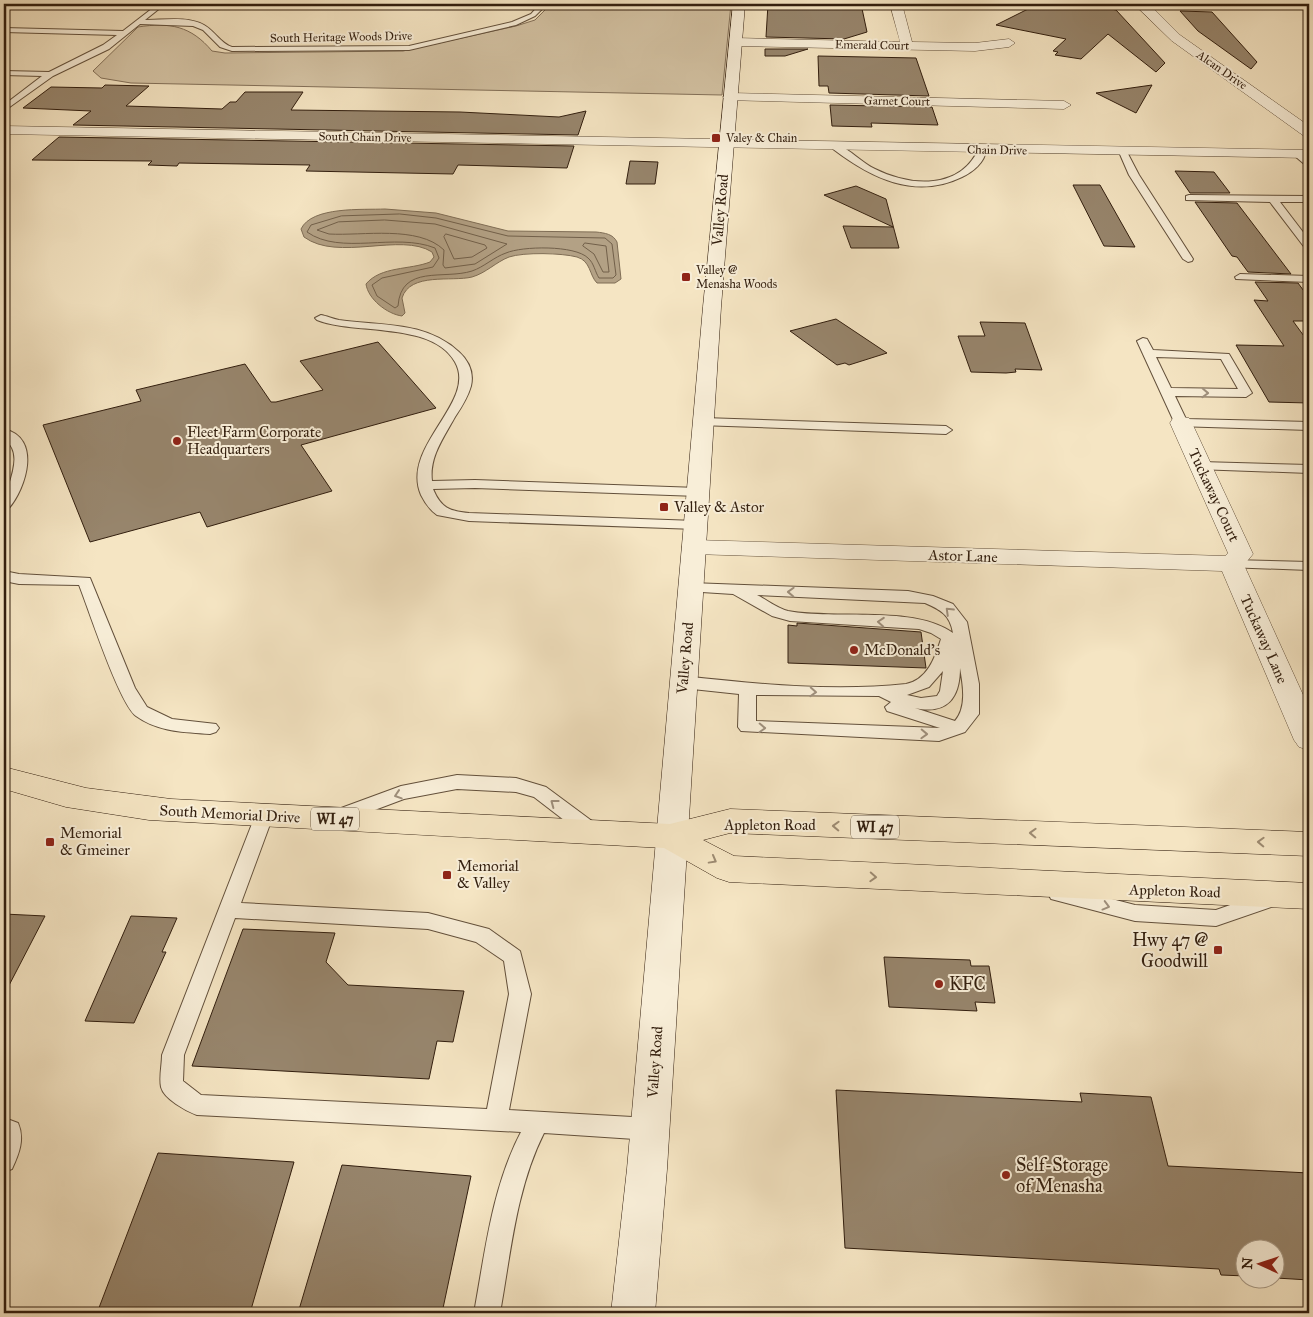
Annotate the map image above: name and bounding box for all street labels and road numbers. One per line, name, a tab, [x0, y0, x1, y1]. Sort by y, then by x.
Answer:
street label: South Heritage Woods Drive	[270, 29, 412, 46]
street label: Emerald Court	[835, 37, 910, 53]
street label: Alcan Drive	[1193, 47, 1250, 92]
street label: Garnet Court	[864, 93, 931, 109]
street label: South Chain Drive	[318, 129, 412, 145]
street label: Chain Drive	[967, 142, 1027, 158]
street label: Valley Road	[708, 173, 732, 248]
street label: Tuckaway Court	[1185, 446, 1244, 545]
street label: Astor Lane	[927, 546, 998, 566]
street label: Tuckaway Lane	[1236, 592, 1292, 686]
street label: Valley Road	[673, 621, 697, 696]
street label: South Memorial Drive	[159, 801, 301, 827]
road number: WI 47	[311, 808, 359, 831]
street label: Appleton Road	[723, 816, 816, 834]
road number: WI 47	[851, 816, 899, 839]
street label: Appleton Road	[1128, 880, 1222, 902]
street label: Valley Road	[643, 1025, 667, 1100]

